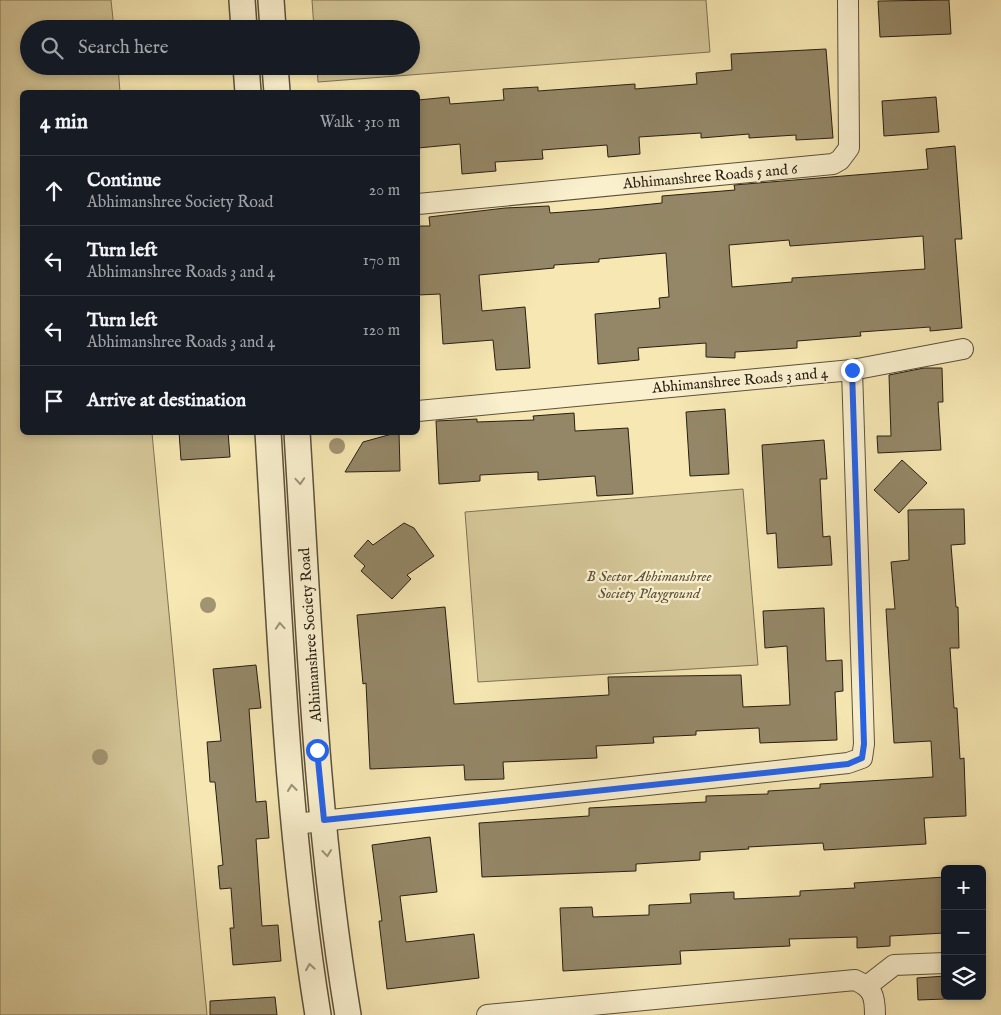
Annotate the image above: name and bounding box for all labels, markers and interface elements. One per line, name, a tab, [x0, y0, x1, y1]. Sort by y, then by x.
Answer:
search box	[20, 20, 420, 75]
icon: search	[38, 34, 66, 62]
text: Search here	[78, 36, 169, 60]
text: 4 min	[40, 109, 88, 136]
text: Walk · 310 m	[320, 113, 400, 133]
street label: Abhimanshree Roads 5 and 6	[621, 159, 799, 194]
text: Continue	[87, 169, 161, 193]
icon: ahead	[40, 177, 68, 205]
text: 20 m	[369, 181, 400, 201]
text: Abhimanshree Society Road	[87, 193, 273, 213]
text: Turn left	[87, 239, 158, 263]
icon: left	[40, 247, 68, 275]
text: 170 m	[363, 251, 400, 271]
text: Abhimanshree Roads 3 and 4	[87, 263, 275, 283]
text: Turn left	[87, 309, 158, 333]
icon: left	[40, 317, 68, 345]
text: 120 m	[363, 321, 400, 341]
text: Abhimanshree Roads 3 and 4	[87, 333, 275, 353]
route end	[841, 359, 864, 382]
street label: Abhimanshree Roads 3 and 4	[650, 363, 829, 398]
icon: arrive	[40, 387, 68, 415]
text: Arrive at destination	[87, 389, 246, 413]
one-way arrow	[295, 477, 306, 485]
street label: Abhimanshree Society Road	[295, 546, 326, 724]
park label: B Sector Abhimanshree Society Playground	[587, 567, 711, 604]
one-way arrow	[275, 622, 286, 630]
route start	[306, 739, 329, 762]
one-way arrow	[286, 784, 297, 792]
one-way arrow	[321, 849, 332, 857]
map controls	[941, 865, 986, 1000]
button: +	[941, 865, 986, 910]
button: −	[941, 910, 986, 955]
button: layers	[941, 955, 986, 1000]
one-way arrow	[306, 963, 316, 971]

